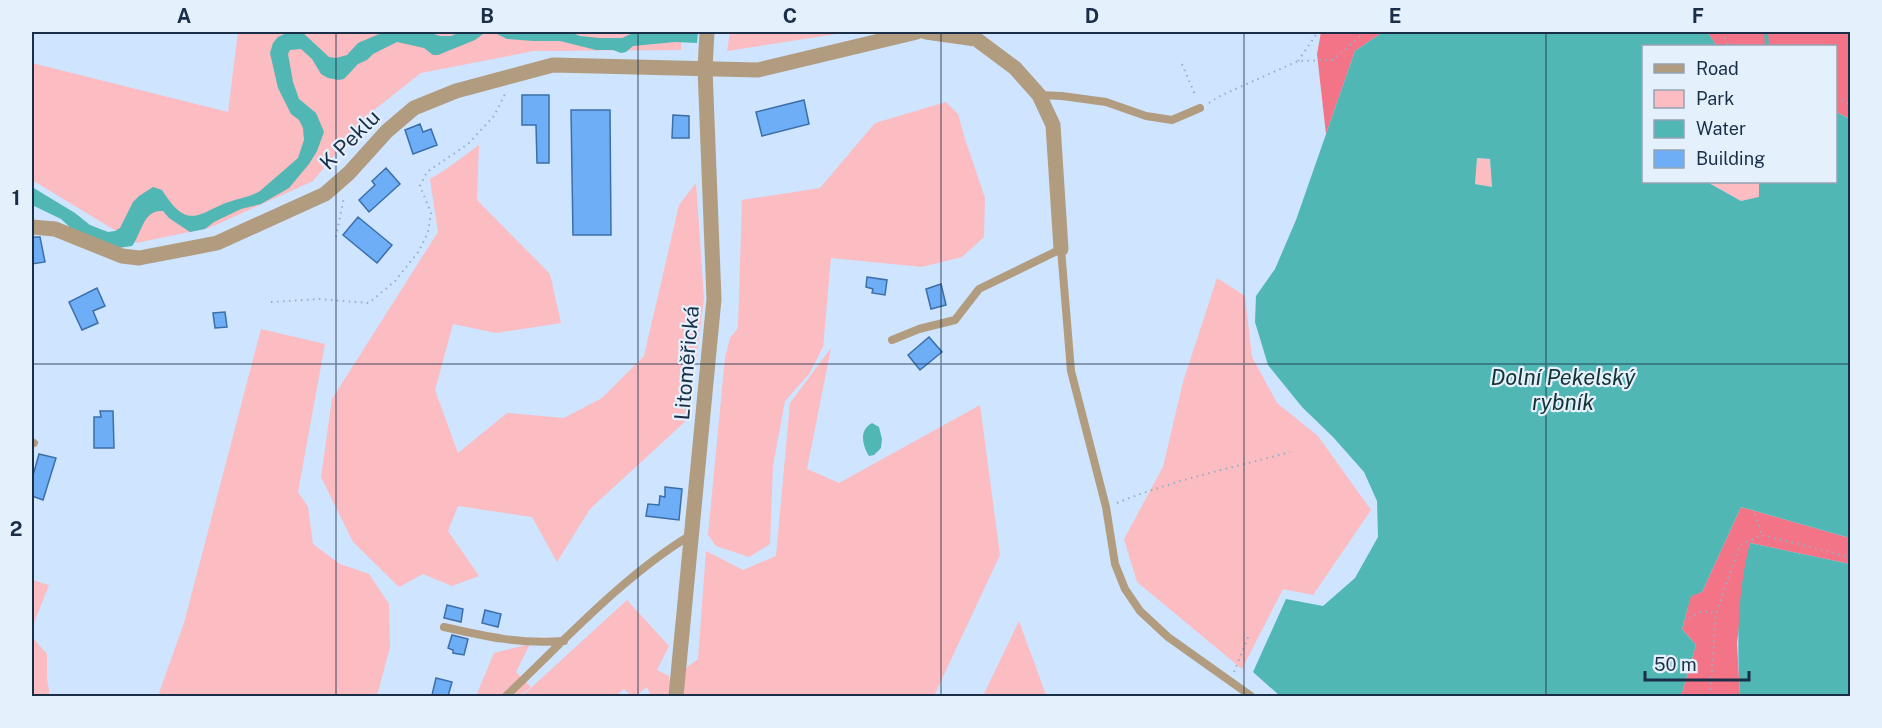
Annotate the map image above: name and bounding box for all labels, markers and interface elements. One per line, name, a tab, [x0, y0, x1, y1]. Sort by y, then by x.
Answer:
text: A	[177, 4, 191, 28]
text: B	[480, 4, 494, 28]
text: C	[783, 4, 797, 28]
text: D	[1085, 4, 1099, 28]
text: E	[1389, 4, 1401, 28]
text: F	[1692, 4, 1704, 28]
legend	[1642, 45, 1837, 183]
text: Road	[1696, 58, 1739, 79]
text: Park	[1696, 88, 1734, 109]
street label: K Peklu	[314, 104, 385, 175]
text: Water	[1696, 118, 1746, 139]
text: Building	[1696, 148, 1765, 169]
text: 1	[12, 186, 20, 210]
street label: Litoměřická	[669, 305, 704, 421]
water label: Dolní Pekelský rybník	[1490, 364, 1636, 415]
text: 2	[10, 517, 22, 541]
scale bar	[1645, 644, 1748, 682]
text: 50 m	[1654, 654, 1697, 675]

